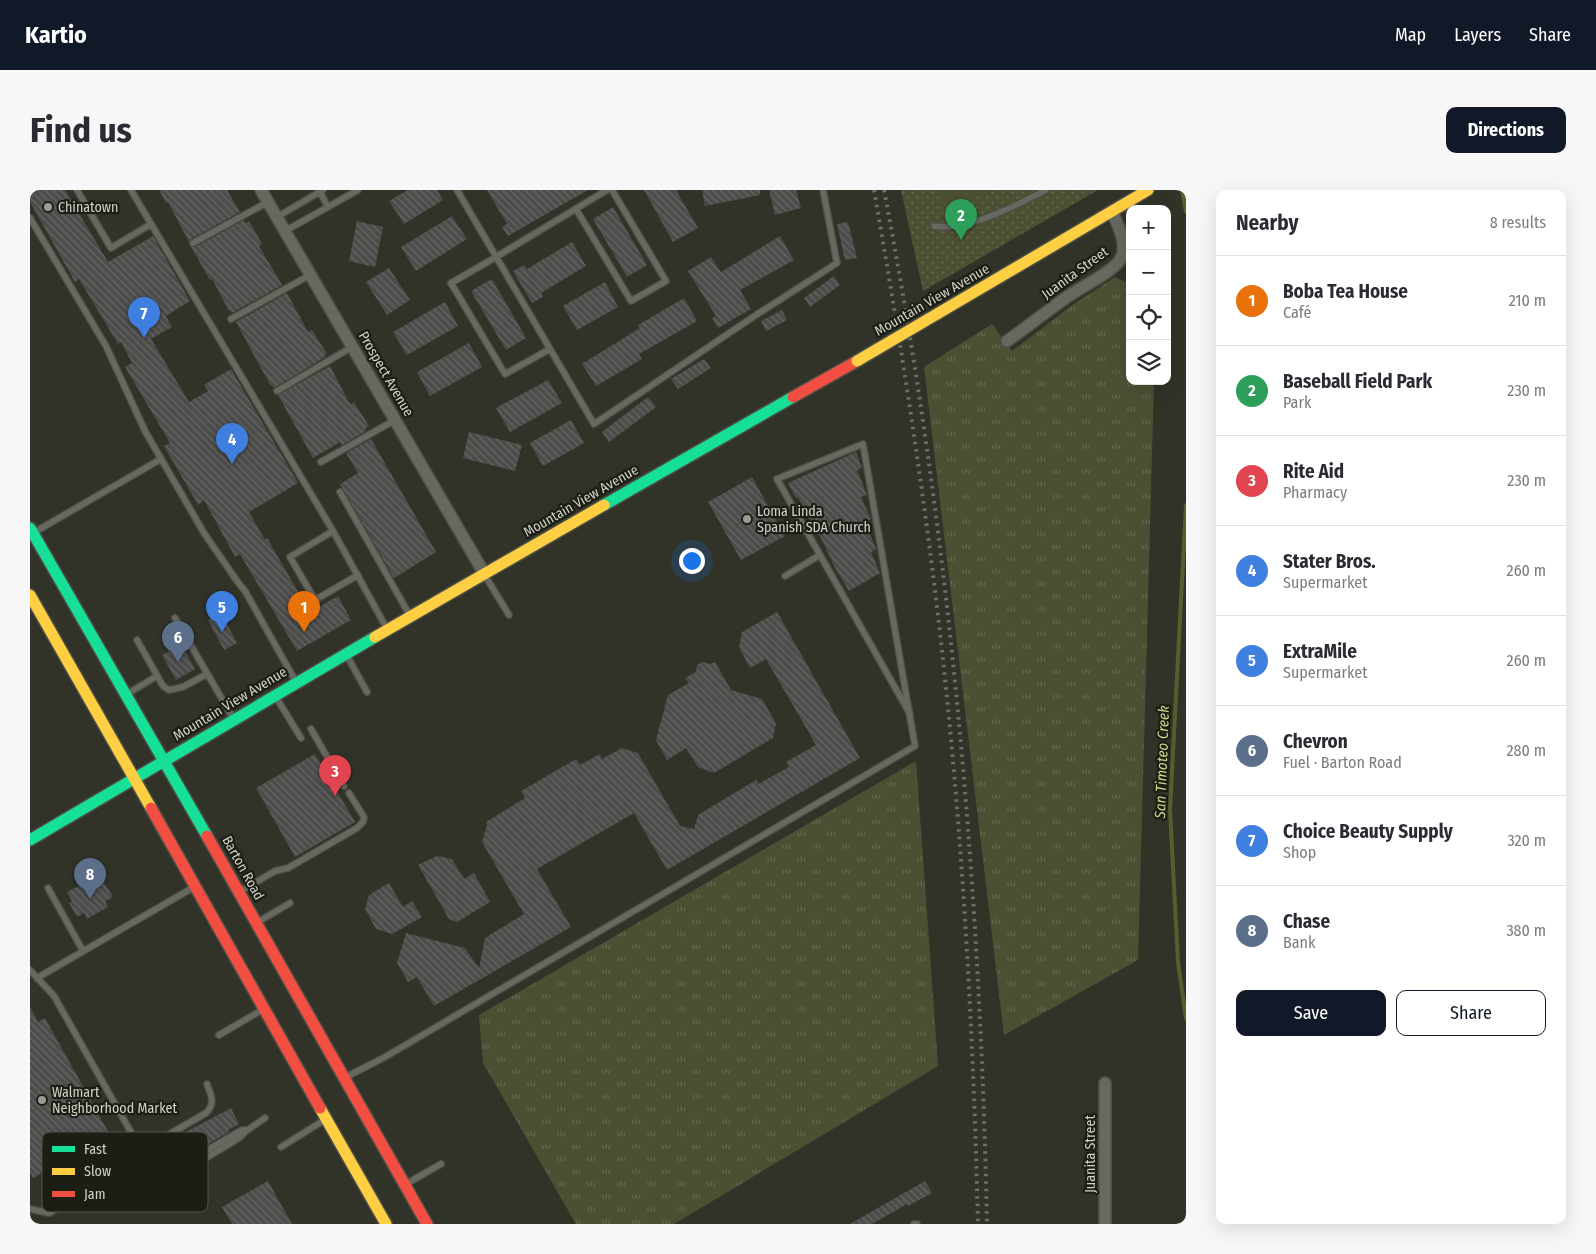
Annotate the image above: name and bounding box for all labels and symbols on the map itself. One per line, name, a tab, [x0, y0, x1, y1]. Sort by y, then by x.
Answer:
place label: Chinatown	[58, 199, 118, 216]
pin: 2	[945, 199, 977, 240]
marker: Chinatown	[42, 201, 54, 213]
street label: Juanita Street	[1038, 243, 1112, 303]
street label: Mountain View Avenue	[872, 260, 992, 340]
pin: 7	[128, 297, 160, 338]
street label: Prospect Avenue	[355, 329, 417, 420]
pin: 4	[216, 423, 248, 464]
street label: Mountain View Avenue	[521, 461, 641, 541]
place label: Loma Linda Spanish SDA Church	[757, 503, 871, 536]
marker: Loma Linda Spanish SDA Church	[741, 513, 753, 525]
your location	[679, 548, 705, 574]
pin: 5	[206, 591, 238, 632]
pin: 1	[288, 591, 320, 632]
pin: 6	[162, 621, 194, 662]
street label: Mountain View Avenue	[170, 663, 290, 745]
water label: San Timoteo Creek	[1151, 705, 1173, 820]
pin: 3	[319, 755, 351, 796]
street label: Barton Road	[218, 833, 268, 903]
pin: 8	[74, 858, 106, 899]
place label: Walmart Neighborhood Market	[52, 1084, 178, 1117]
marker: Walmart Neighborhood Market	[36, 1094, 48, 1106]
street label: Juanita Street	[1082, 1115, 1099, 1193]
legend	[42, 1132, 208, 1212]
text: Fast	[84, 1141, 107, 1158]
text: Slow	[84, 1163, 111, 1180]
text: Jam	[84, 1186, 105, 1203]

